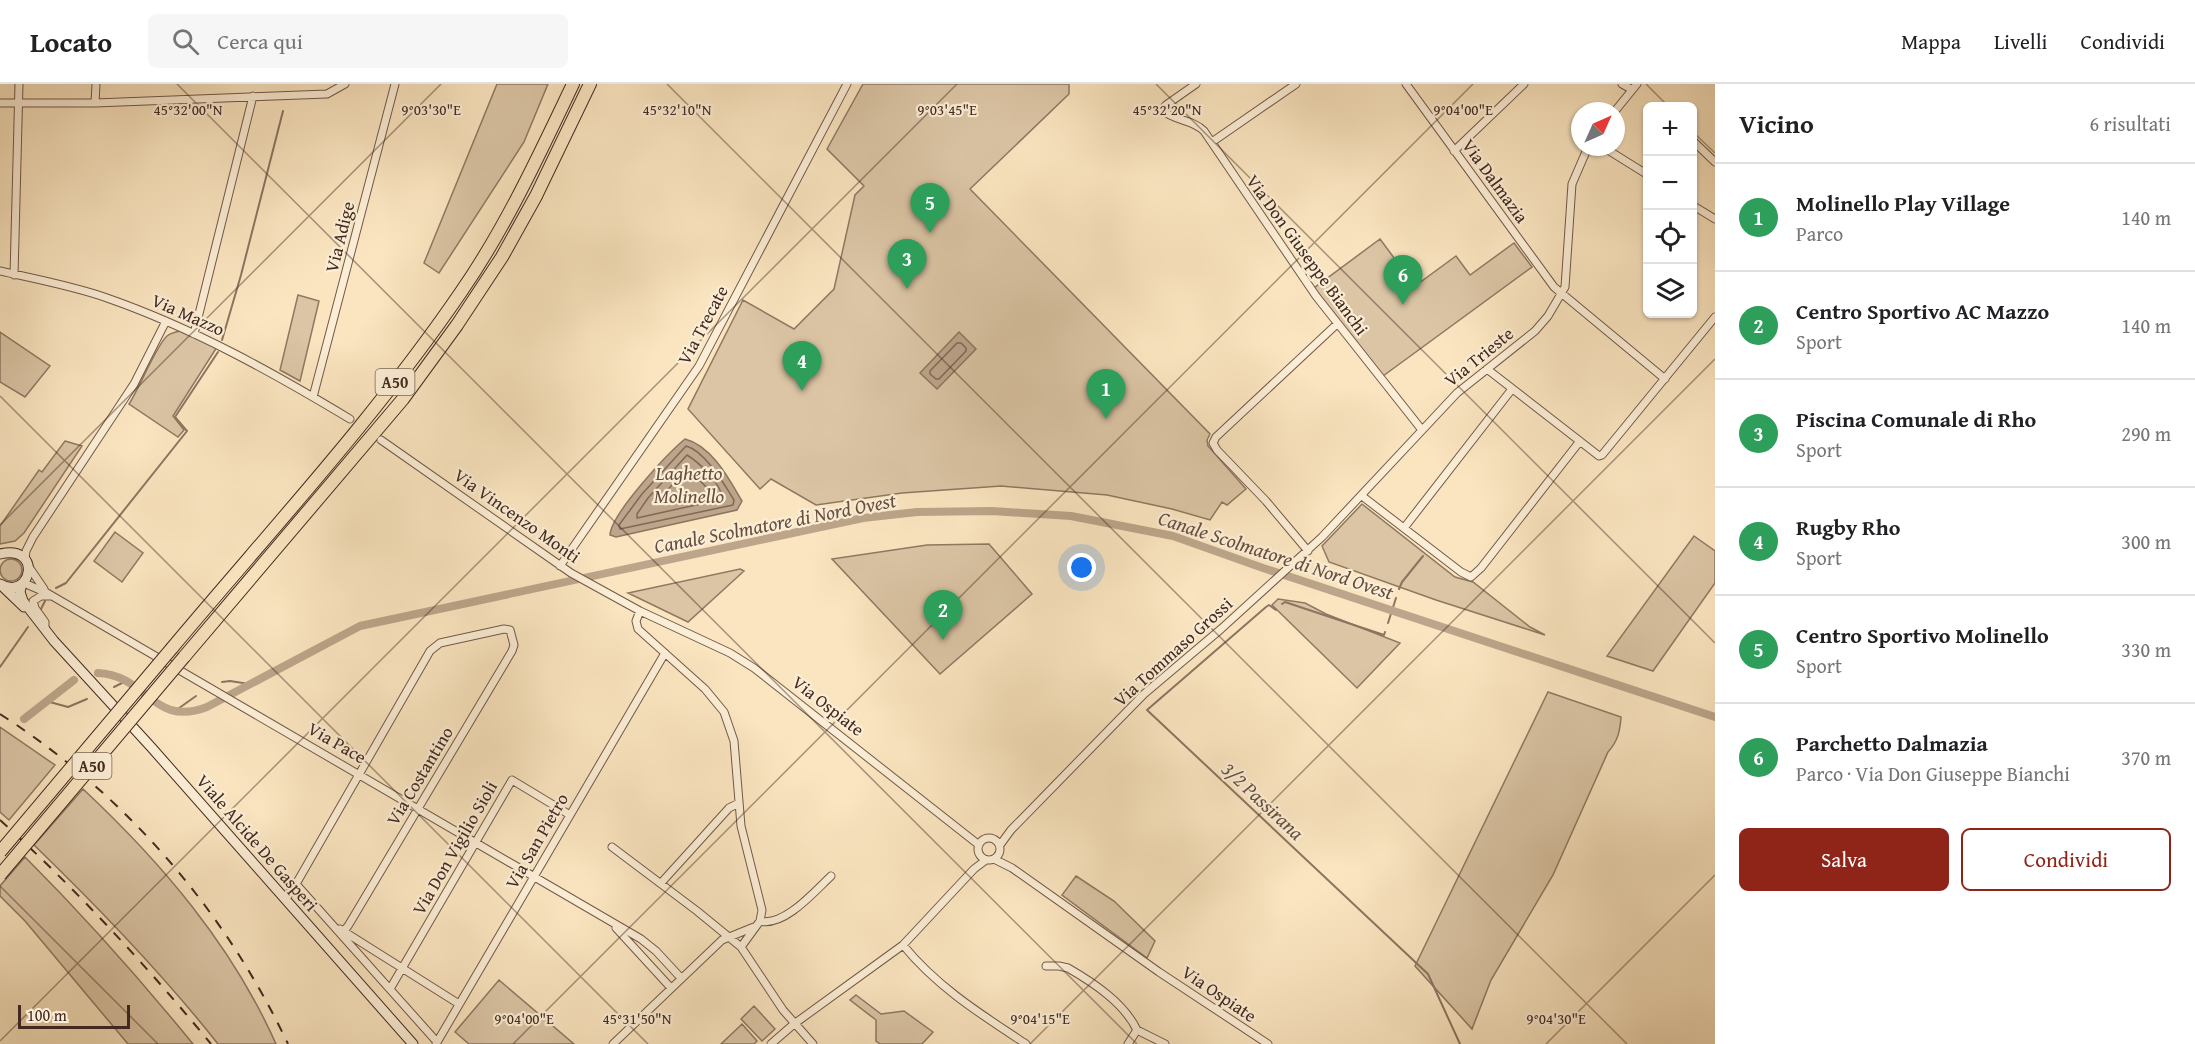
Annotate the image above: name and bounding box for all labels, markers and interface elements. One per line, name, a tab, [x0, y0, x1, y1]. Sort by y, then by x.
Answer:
search box	[148, 14, 568, 68]
text: Locato	[30, 21, 112, 62]
icon: search	[169, 25, 202, 58]
text: Cerca qui	[217, 25, 303, 57]
text: Mappa	[1901, 26, 1961, 57]
text: Livelli	[1994, 26, 2048, 57]
text: Condividi	[2081, 26, 2165, 57]
text: 45°32'00"N	[154, 99, 223, 120]
text: 9°03'30"E	[401, 99, 461, 120]
text: 45°32'10"N	[643, 99, 712, 120]
text: 9°03'45"E	[917, 99, 977, 120]
text: 45°32'20"N	[1133, 99, 1202, 120]
text: 9°04'00"E	[1433, 99, 1493, 120]
north arrow	[1571, 102, 1625, 156]
map controls	[1643, 102, 1697, 318]
button: +	[1643, 102, 1697, 156]
text: Vicino	[1739, 104, 1814, 143]
text: 6 risultati	[2090, 109, 2171, 138]
street label: Via Dalmazia	[1456, 133, 1536, 229]
button: −	[1643, 156, 1697, 210]
street label: Via Don Giuseppe Bianchi	[1240, 169, 1375, 341]
pin: 5	[910, 184, 950, 233]
text: Molinello Play Village	[1796, 187, 2010, 219]
street label: Via Adige	[318, 199, 361, 275]
text: 1	[1753, 203, 1764, 232]
text: 140 m	[2121, 203, 2171, 232]
button: locate	[1643, 210, 1697, 264]
text: Parco	[1796, 219, 1843, 248]
pin: 3	[888, 240, 926, 289]
pin: 6	[1384, 256, 1422, 305]
button: layers	[1643, 264, 1697, 318]
street label: Via Trecate	[670, 280, 735, 369]
street label: Via Mazzo	[147, 286, 229, 343]
text: Centro Sportivo AC Mazzo	[1796, 295, 2049, 327]
text: 2	[1753, 311, 1764, 340]
text: 140 m	[2121, 311, 2171, 340]
street label: Via Trieste	[1438, 320, 1519, 393]
text: Sport	[1796, 327, 1842, 356]
pin: 4	[782, 342, 822, 391]
road number: A50	[376, 369, 414, 395]
pin: 1	[1086, 370, 1126, 419]
text: Piscina Comunale di Rho	[1796, 403, 2036, 435]
text: 3	[1753, 419, 1764, 448]
text: 290 m	[2121, 419, 2171, 448]
text: Sport	[1796, 435, 1842, 464]
water label: Laghetto Molinello	[654, 458, 725, 510]
street label: Via Vincenzo Monti	[448, 462, 586, 569]
water label: Canale Scolmatore di Nord Ovest	[652, 485, 899, 560]
water label: Canale Scolmatore di Nord Ovest	[1155, 503, 1398, 606]
text: Rugby Rho	[1796, 511, 1900, 543]
text: 4	[1753, 527, 1764, 556]
text: 300 m	[2121, 527, 2171, 556]
text: Sport	[1796, 543, 1842, 572]
your location	[1067, 553, 1096, 582]
pin: 2	[924, 590, 962, 640]
street label: Via Tommaso Grossi	[1107, 591, 1238, 713]
text: Centro Sportivo Molinello	[1796, 619, 2049, 651]
text: 5	[1753, 635, 1764, 664]
text: 330 m	[2121, 635, 2171, 664]
text: Sport	[1796, 651, 1842, 680]
street label: Via Ospiate	[786, 669, 870, 743]
street label: Via Pace	[303, 715, 372, 770]
street label: Via Costantino	[379, 721, 460, 830]
text: Parchetto Dalmazia	[1796, 727, 1988, 759]
text: 6	[1753, 743, 1764, 772]
text: 370 m	[2121, 743, 2171, 772]
road number: A50	[72, 753, 112, 779]
water label: 3/2 Passirana	[1215, 754, 1311, 847]
text: Parco · Via Don Giuseppe Bianchi	[1796, 759, 2070, 788]
street label: Viale Alcide De Gasperi	[190, 768, 325, 917]
street label: Via Don Vigilio Sioli	[405, 776, 504, 920]
street label: Via San Pietro	[498, 788, 575, 894]
button: Salva	[1739, 828, 1949, 891]
button: Condividi	[1961, 828, 2171, 891]
street label: Via Ospiate	[1176, 958, 1262, 1029]
scale bar	[18, 1002, 130, 1030]
text: 100 m	[27, 1003, 67, 1027]
text: 9°04'00"E	[494, 1008, 554, 1029]
text: 45°31'50"N	[603, 1008, 672, 1029]
text: 9°04'15"E	[1010, 1008, 1070, 1029]
text: 9°04'30"E	[1526, 1008, 1586, 1029]

